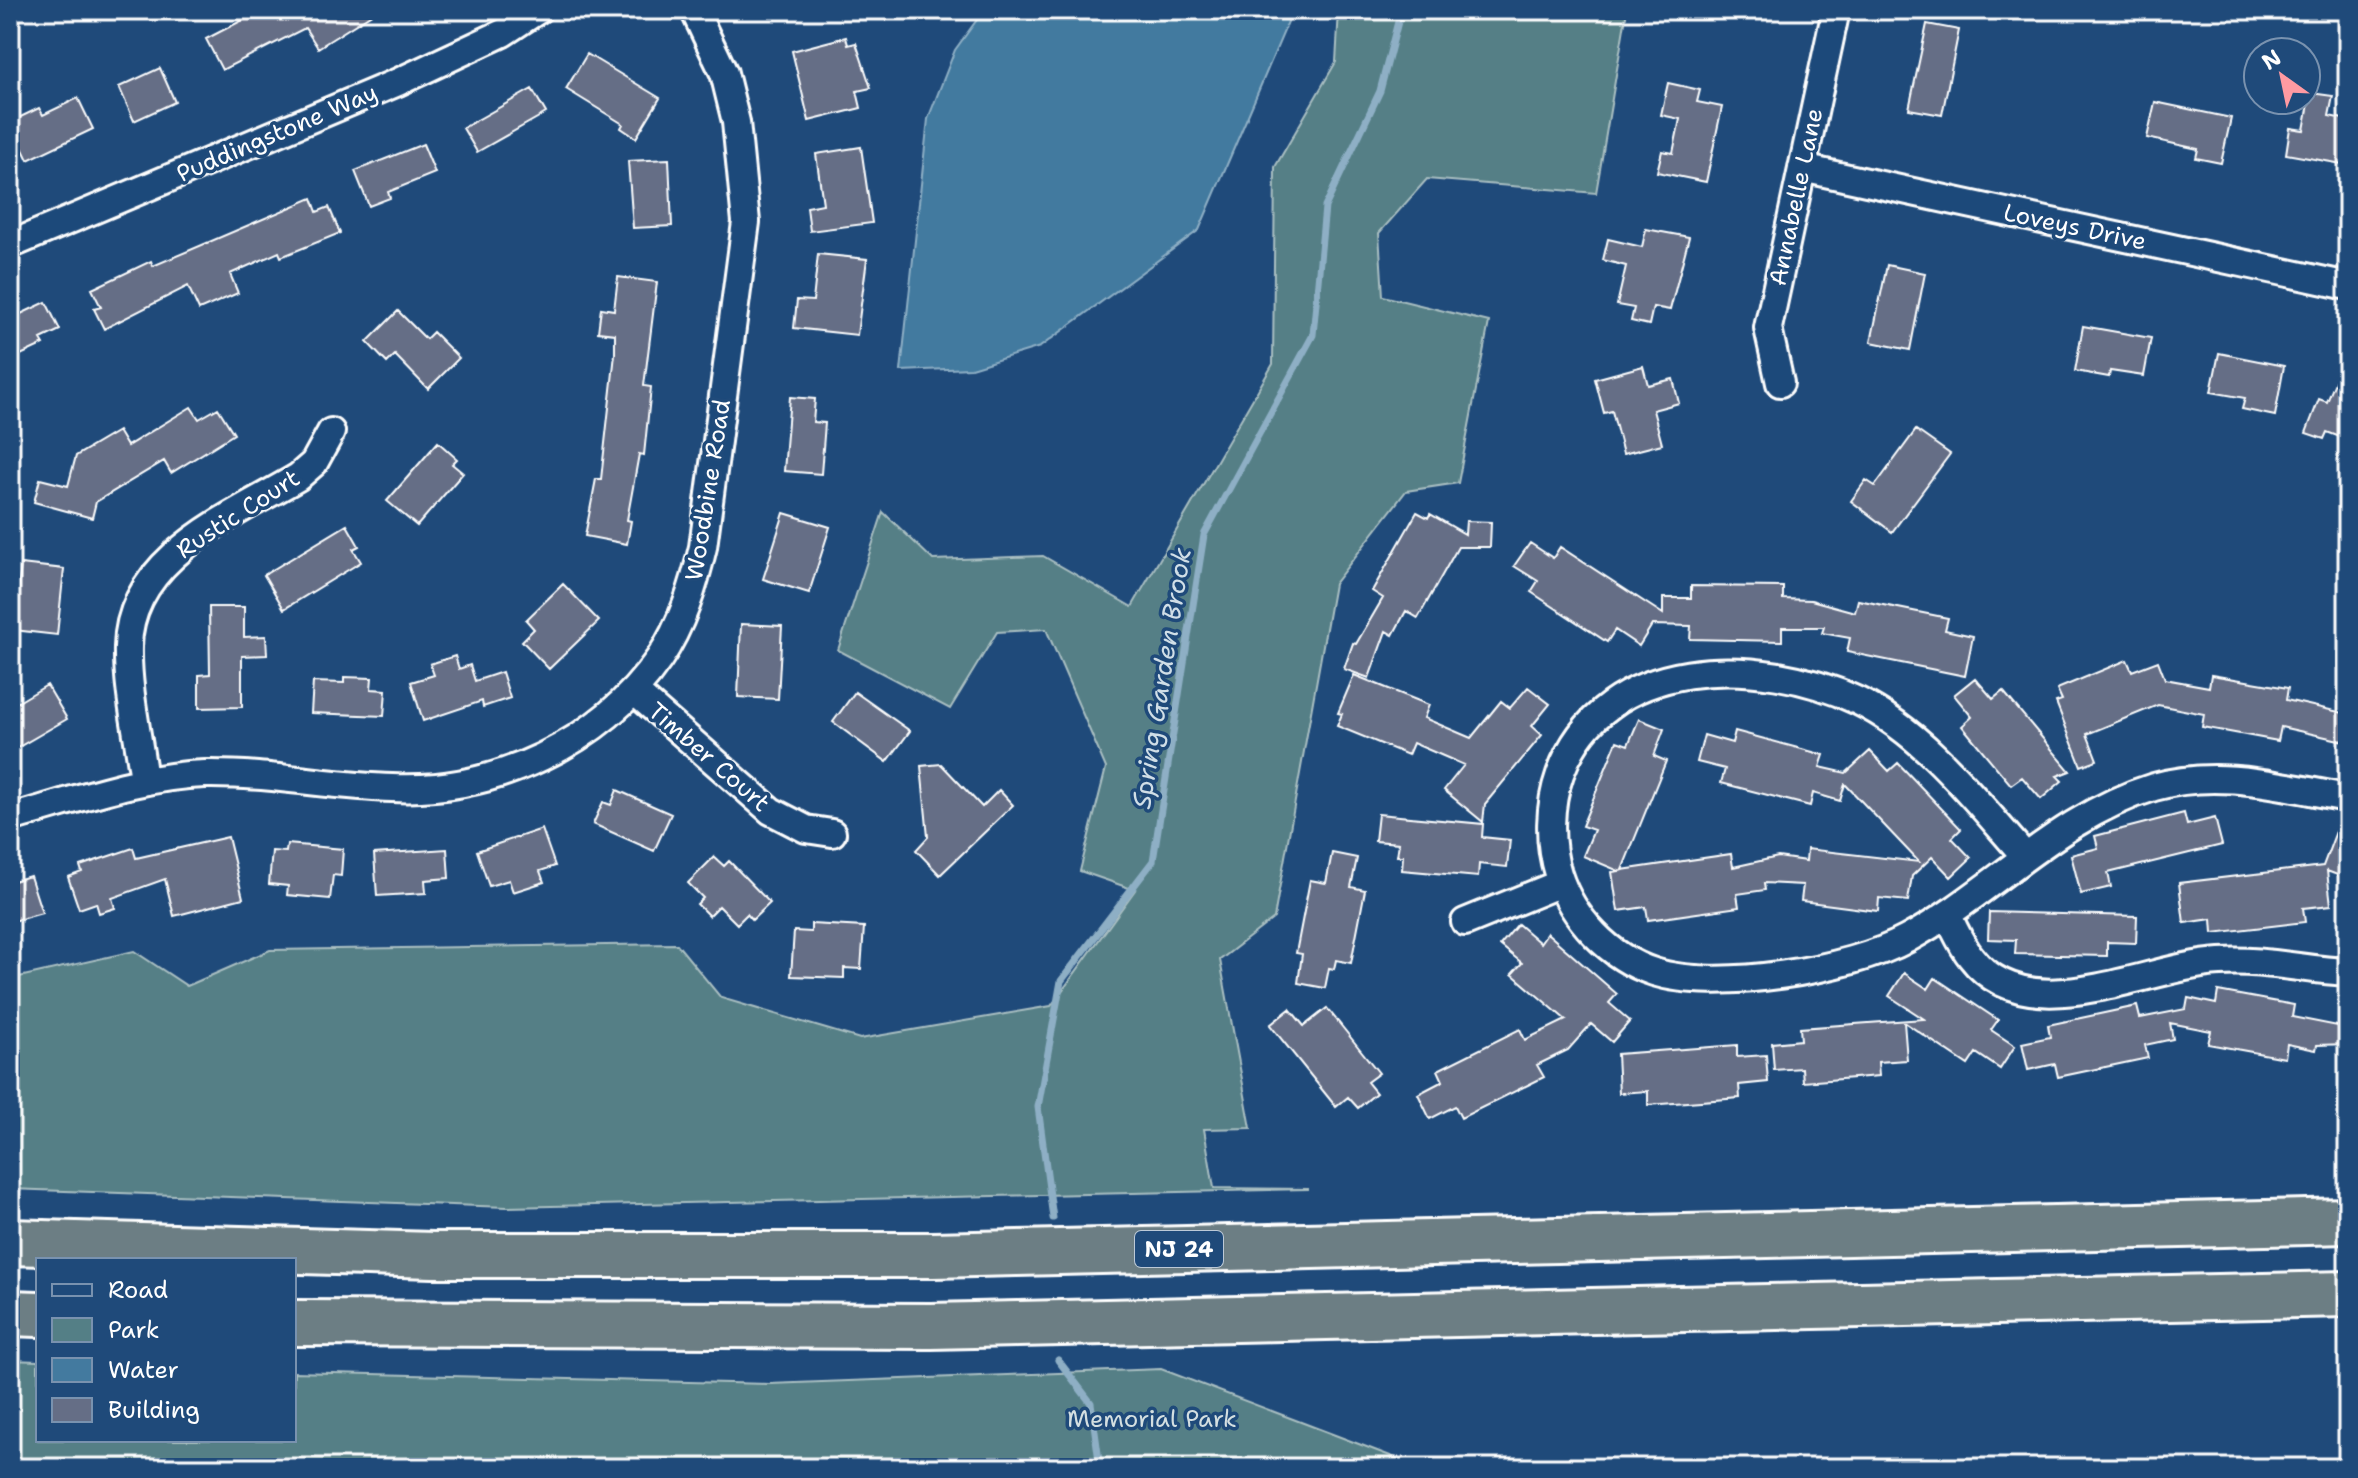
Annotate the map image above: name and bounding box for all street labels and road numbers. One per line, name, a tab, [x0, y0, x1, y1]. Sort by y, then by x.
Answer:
street label: Puddingstone Way	[172, 76, 382, 190]
street label: Annabelle Lane	[1762, 105, 1830, 289]
street label: Loveys Drive	[2001, 196, 2149, 258]
street label: Woodbine Road	[678, 397, 738, 583]
street label: Rustic Court	[170, 462, 306, 566]
street label: Timber Court	[641, 695, 777, 819]
road number: NJ 24	[1135, 1231, 1223, 1267]

